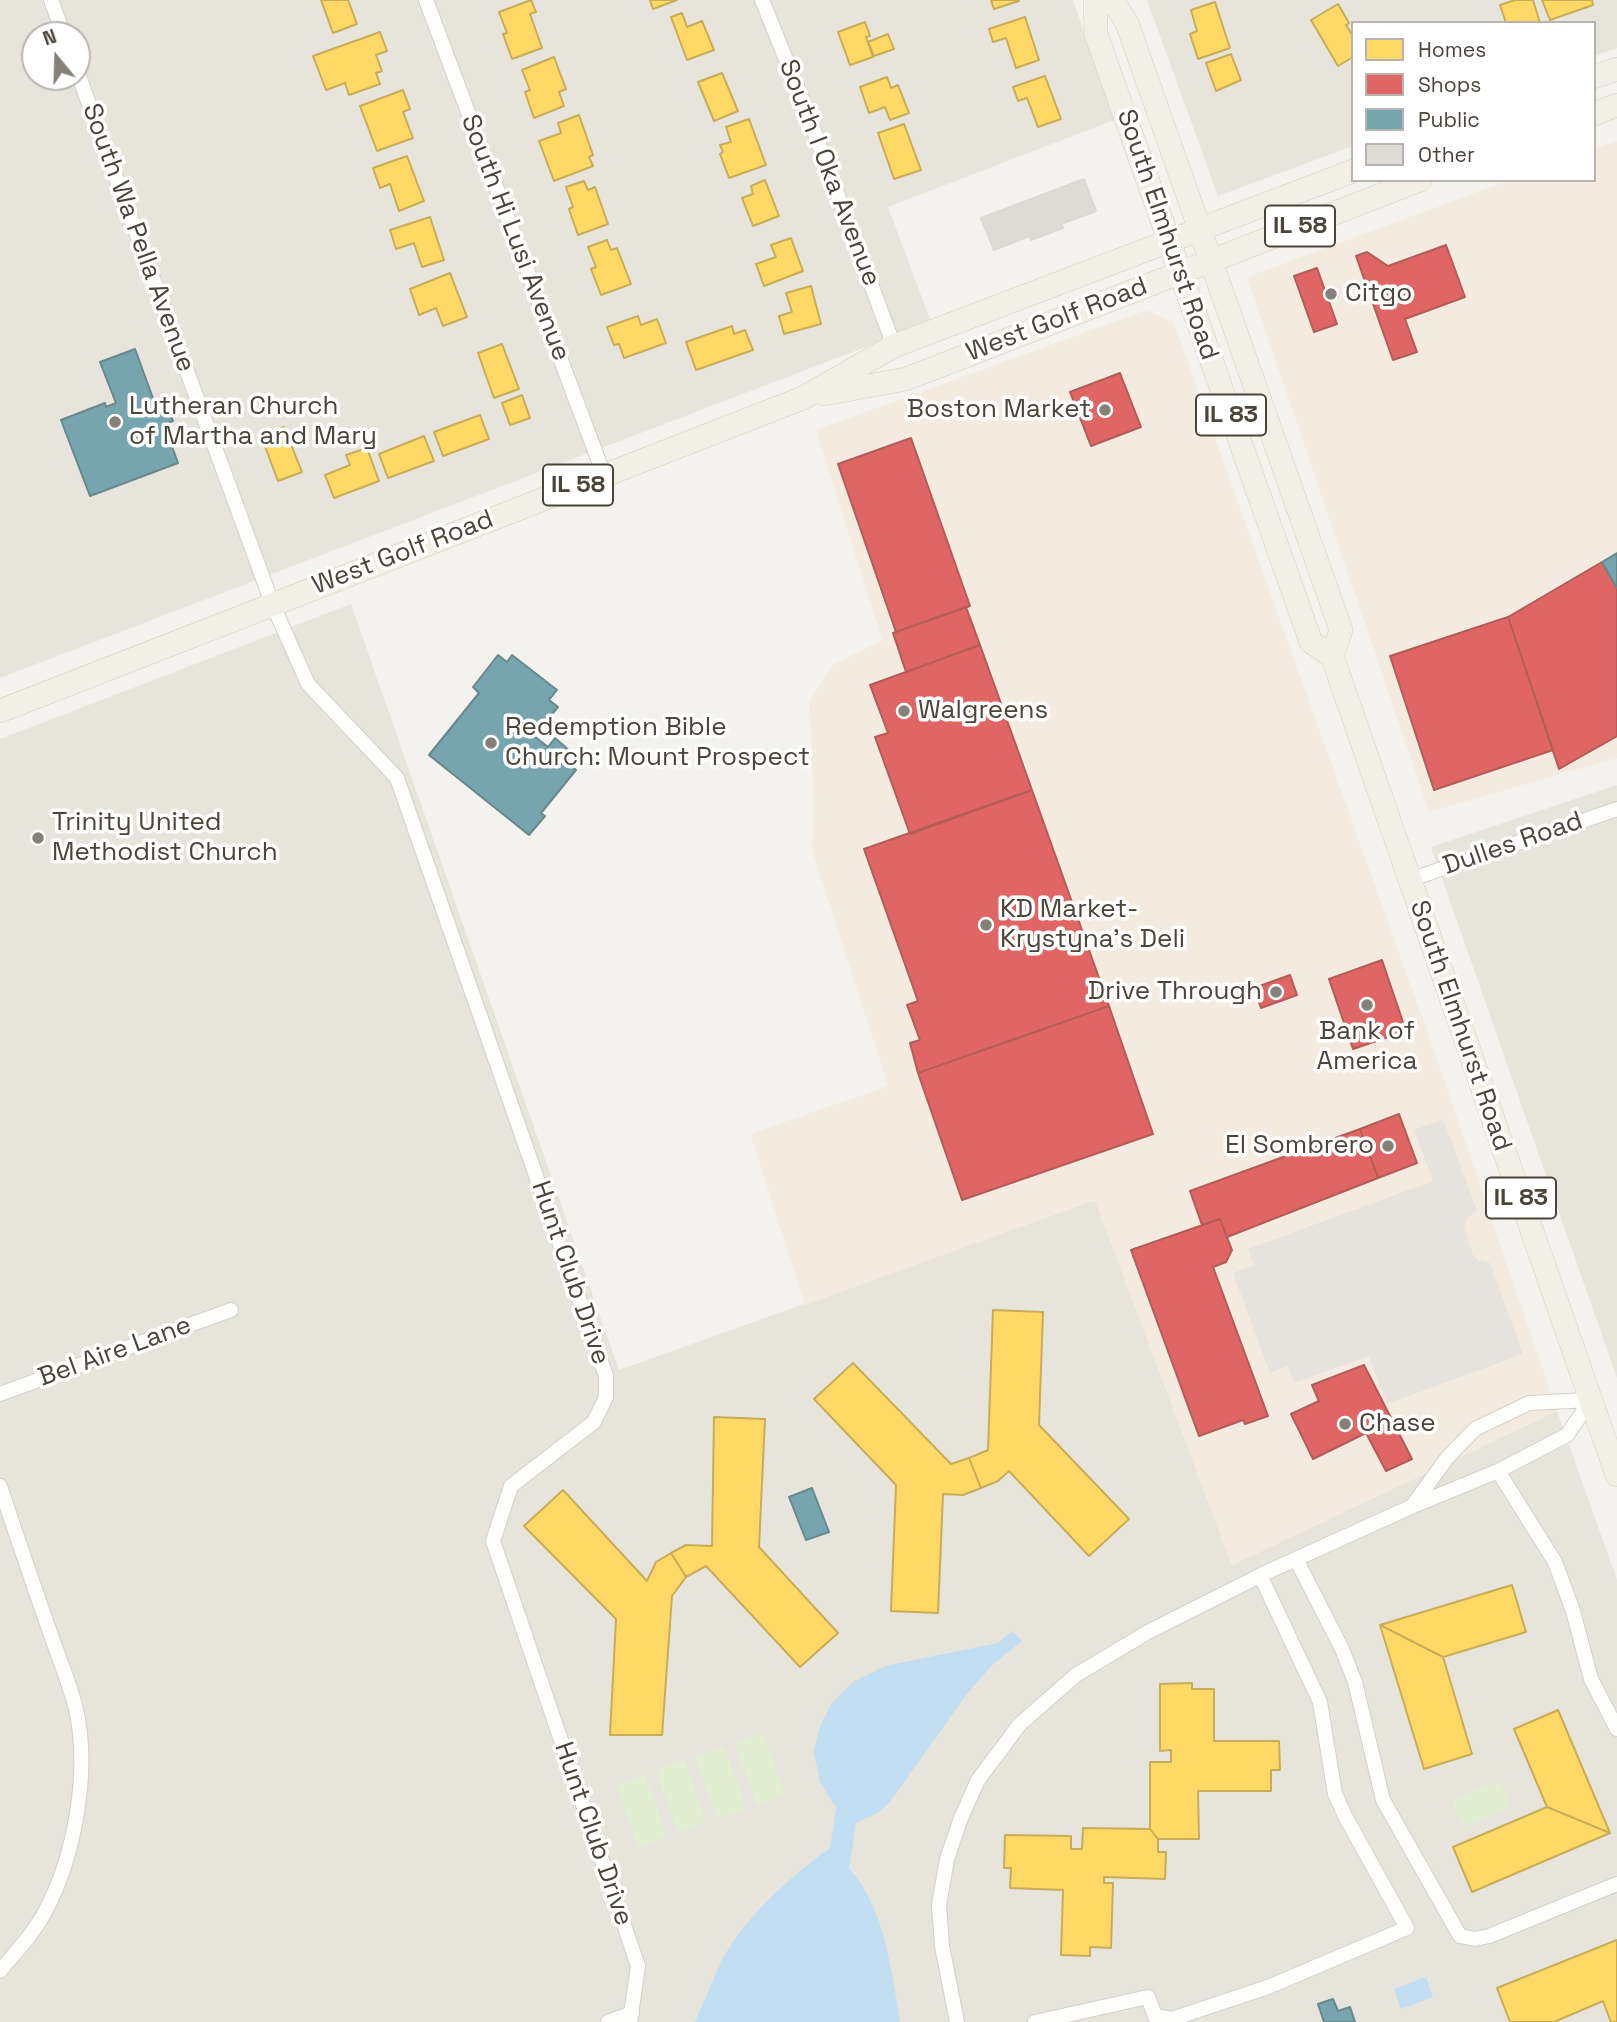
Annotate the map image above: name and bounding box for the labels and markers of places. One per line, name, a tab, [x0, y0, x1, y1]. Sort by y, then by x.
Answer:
place label: Citgo	[1345, 278, 1412, 310]
marker: Citgo	[1323, 286, 1339, 302]
place label: Lutheran Church of Martha and Mary	[129, 391, 377, 452]
place label: Boston Market	[907, 394, 1091, 426]
marker: Boston Market	[1097, 402, 1113, 418]
marker: Lutheran Church of Martha and Mary	[107, 414, 123, 430]
place label: Walgreens	[918, 695, 1048, 727]
marker: Walgreens	[896, 703, 912, 719]
place label: Redemption Bible Church: Mount Prospect	[505, 712, 810, 774]
marker: Redemption Bible Church: Mount Prospect	[483, 735, 499, 751]
place label: Trinity United Methodist Church	[52, 807, 278, 868]
marker: Trinity United Methodist Church	[30, 830, 46, 846]
place label: KD Market- Krystyna's Deli	[1000, 894, 1185, 956]
marker: KD Market- Krystyna's Deli	[978, 917, 994, 933]
place label: Drive Through	[1088, 976, 1262, 1008]
marker: Drive Through	[1268, 984, 1284, 1000]
marker: Bank of America	[1359, 997, 1375, 1013]
place label: Bank of America	[1317, 1016, 1417, 1078]
place label: El Sombrero	[1225, 1130, 1374, 1162]
marker: El Sombrero	[1380, 1138, 1396, 1154]
place label: Chase	[1359, 1408, 1436, 1440]
marker: Chase	[1337, 1416, 1353, 1432]

